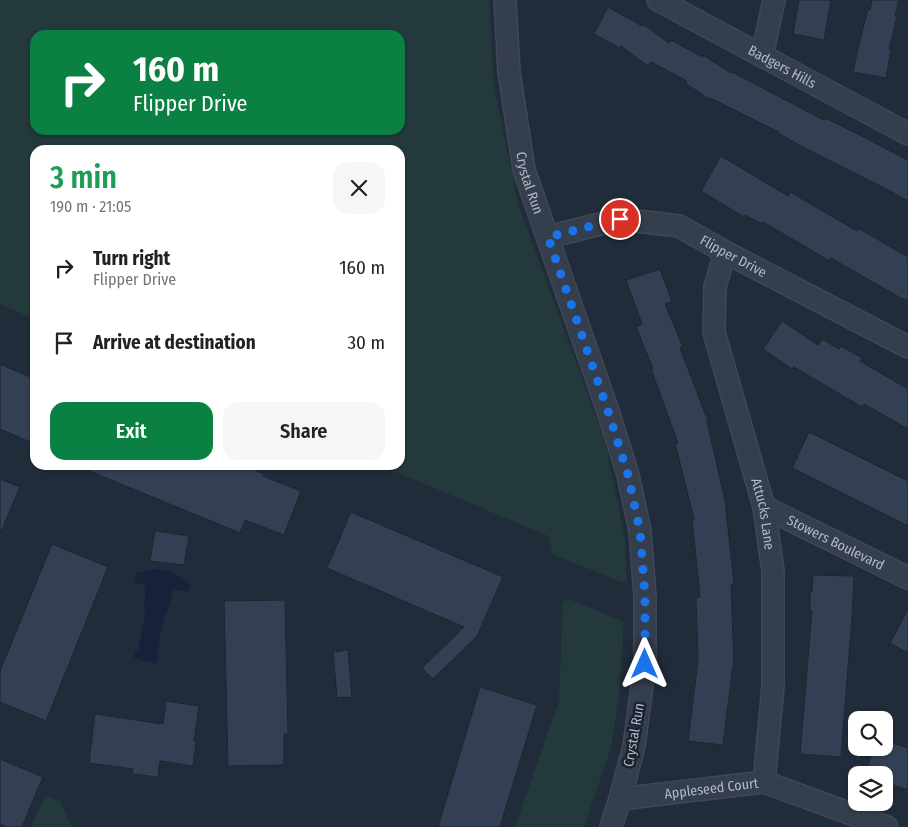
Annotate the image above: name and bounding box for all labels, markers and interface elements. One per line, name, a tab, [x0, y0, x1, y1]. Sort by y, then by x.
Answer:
street label: Badgers Hills	[745, 41, 819, 92]
text: 160 m	[133, 48, 219, 90]
icon: right	[50, 50, 115, 115]
text: Flipper Drive	[133, 90, 247, 117]
street label: Crystal Run	[513, 150, 547, 216]
text: 3 min	[50, 160, 117, 196]
button: close	[333, 162, 385, 214]
text: 190 m · 21:05	[50, 197, 131, 216]
pin	[599, 198, 641, 240]
icon: arrive	[606, 205, 634, 233]
street label: Flipper Drive	[697, 231, 770, 281]
text: Turn right	[93, 247, 170, 270]
icon: right	[50, 254, 78, 282]
text: 160 m	[339, 256, 385, 279]
text: Flipper Drive	[93, 270, 176, 289]
icon: arrive	[50, 329, 78, 357]
text: Arrive at destination	[93, 331, 256, 354]
text: 30 m	[347, 331, 385, 354]
button: Exit	[50, 402, 213, 460]
button: Share	[223, 402, 385, 460]
street label: Attucks Lane	[748, 476, 778, 551]
street label: Stowers Boulevard	[784, 511, 887, 574]
position arrow	[618, 637, 670, 689]
street label: Crystal Run	[620, 702, 648, 768]
map controls	[848, 711, 893, 811]
button: search	[848, 711, 893, 756]
button: layers	[848, 766, 893, 811]
street label: Appleseed Court	[663, 774, 760, 802]

